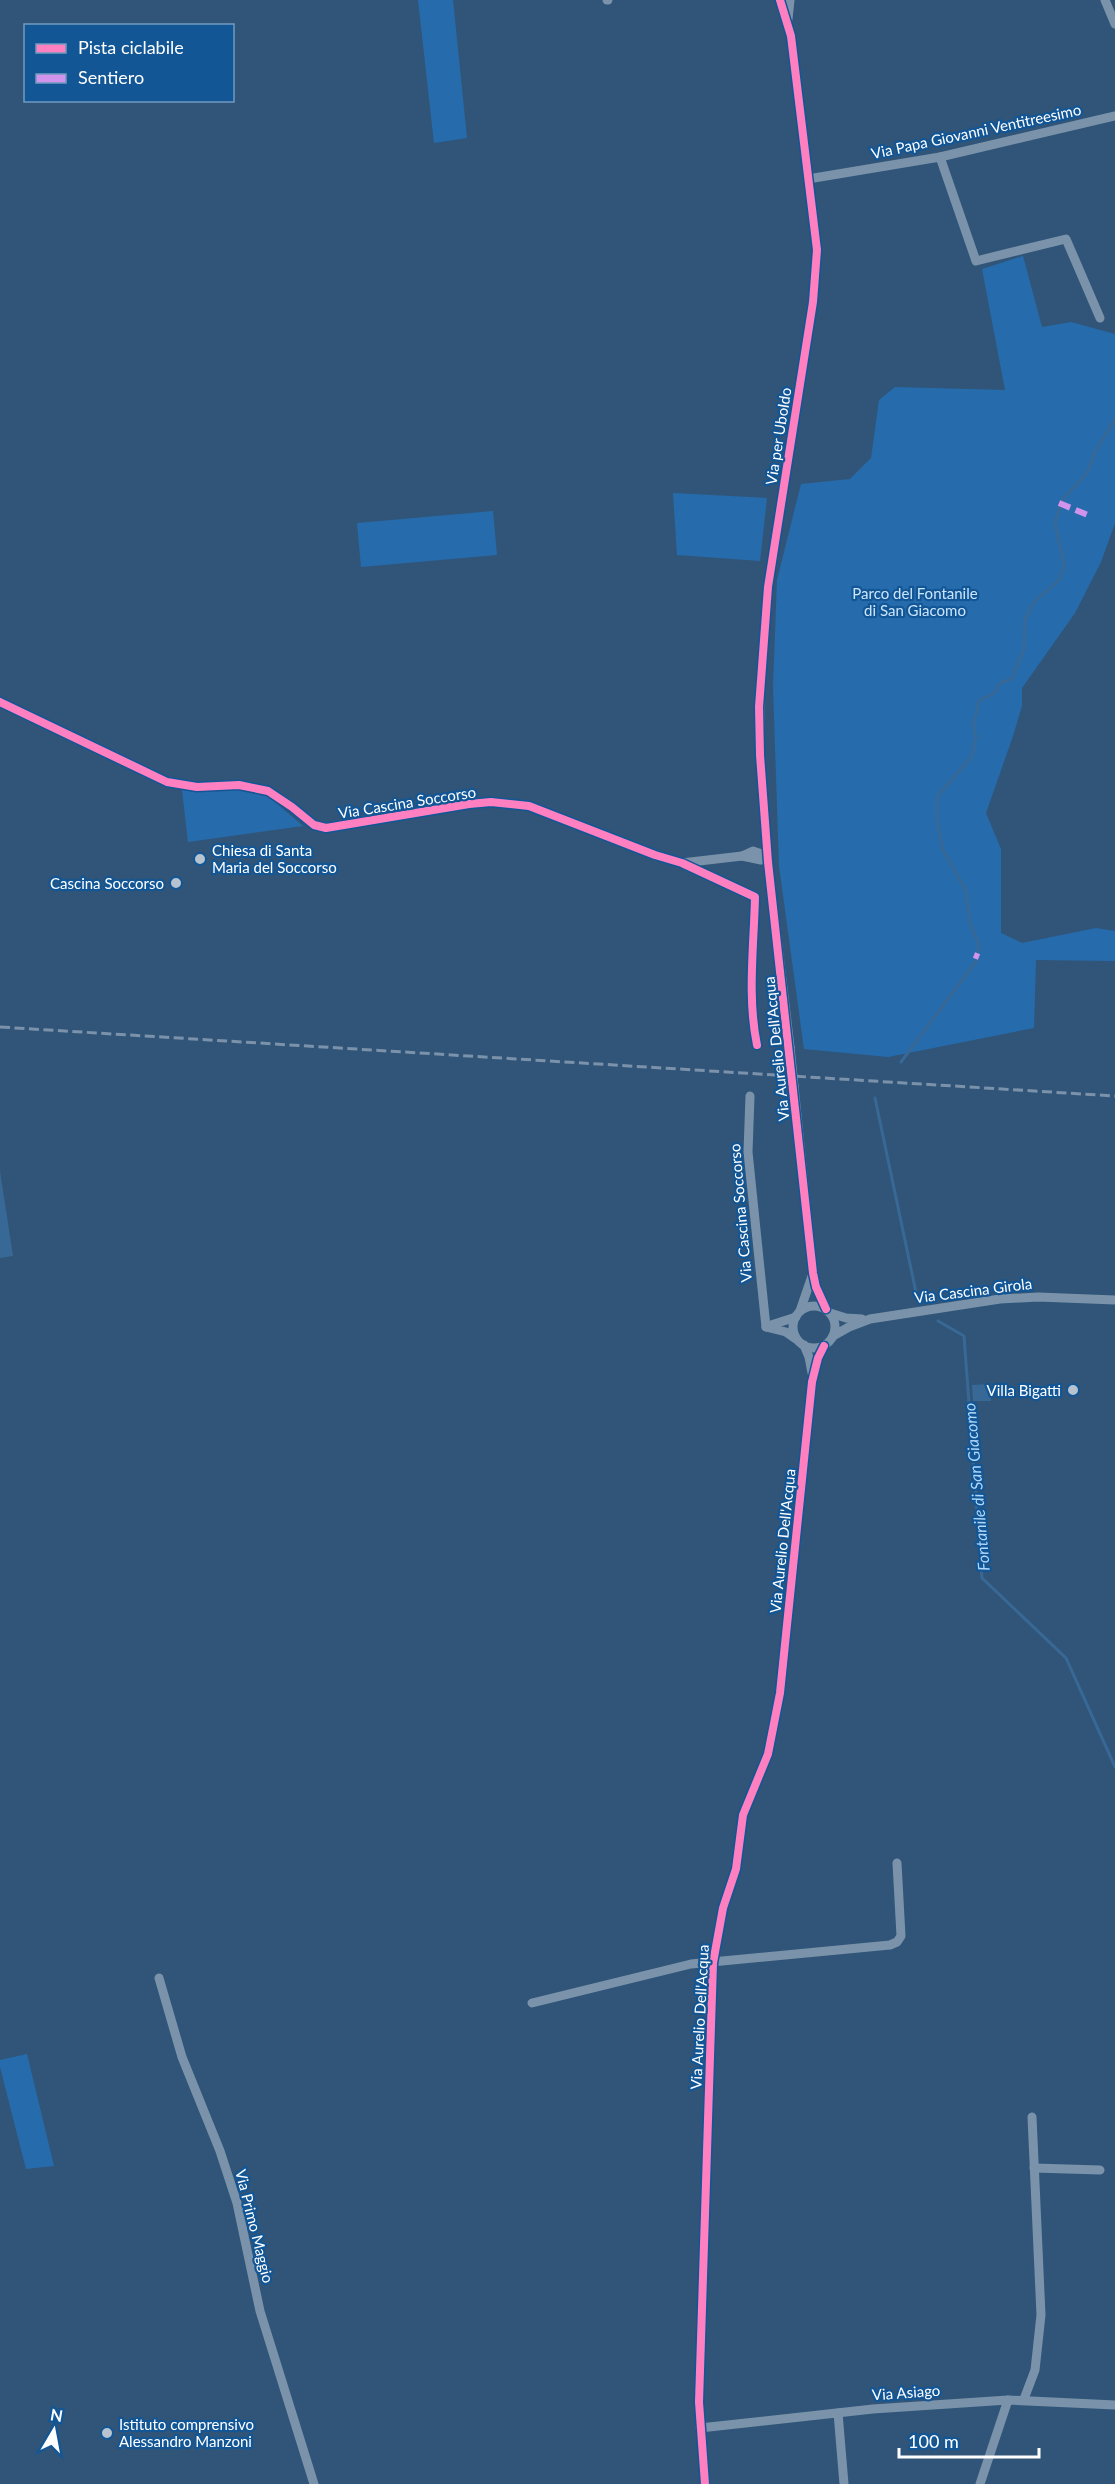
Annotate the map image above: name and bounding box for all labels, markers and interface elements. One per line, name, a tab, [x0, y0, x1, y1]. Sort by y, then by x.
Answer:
legend	[24, 24, 234, 102]
text: Pista ciclabile	[78, 36, 184, 58]
text: Sentiero	[78, 66, 144, 88]
street label: Via Papa Giovanni Ventitreesimo	[869, 100, 1083, 162]
street label: Via per Uboldo	[761, 386, 795, 486]
park label: Parco del Fontanile di San Giacomo	[852, 584, 978, 619]
street label: Via Cascina Soccorso	[337, 782, 477, 822]
place label: Chiesa di Santa Maria del Soccorso	[212, 841, 337, 876]
marker: Chiesa di Santa Maria del Soccorso	[193, 852, 207, 866]
place label: Cascina Soccorso	[50, 874, 164, 892]
marker: Cascina Soccorso	[169, 876, 183, 890]
street label: Via Aurelio Dell'Acqua	[759, 976, 793, 1122]
street label: Via Cascina Soccorso	[725, 1143, 755, 1283]
street label: Via Cascina Girola	[913, 1274, 1033, 1306]
place label: Villa Bigatti	[987, 1381, 1061, 1399]
marker: Villa Bigatti	[1066, 1383, 1080, 1397]
water label: Fontanile di San Giacomo	[959, 1402, 993, 1572]
street label: Via Aurelio Dell'Acqua	[765, 1468, 799, 1614]
street label: Via Aurelio Dell'Acqua	[686, 1944, 712, 2090]
street label: Via Primo Maggio	[232, 2167, 278, 2285]
street label: Via Asiago	[871, 2381, 941, 2403]
north arrow	[24, 2400, 84, 2460]
text: N	[49, 2404, 64, 2425]
place label: Istituto comprensivo Alessandro Manzoni	[119, 2415, 254, 2450]
scale bar	[899, 2421, 1038, 2459]
marker: Istituto comprensivo Alessandro Manzoni	[100, 2426, 114, 2440]
text: 100 m	[908, 2430, 959, 2452]

